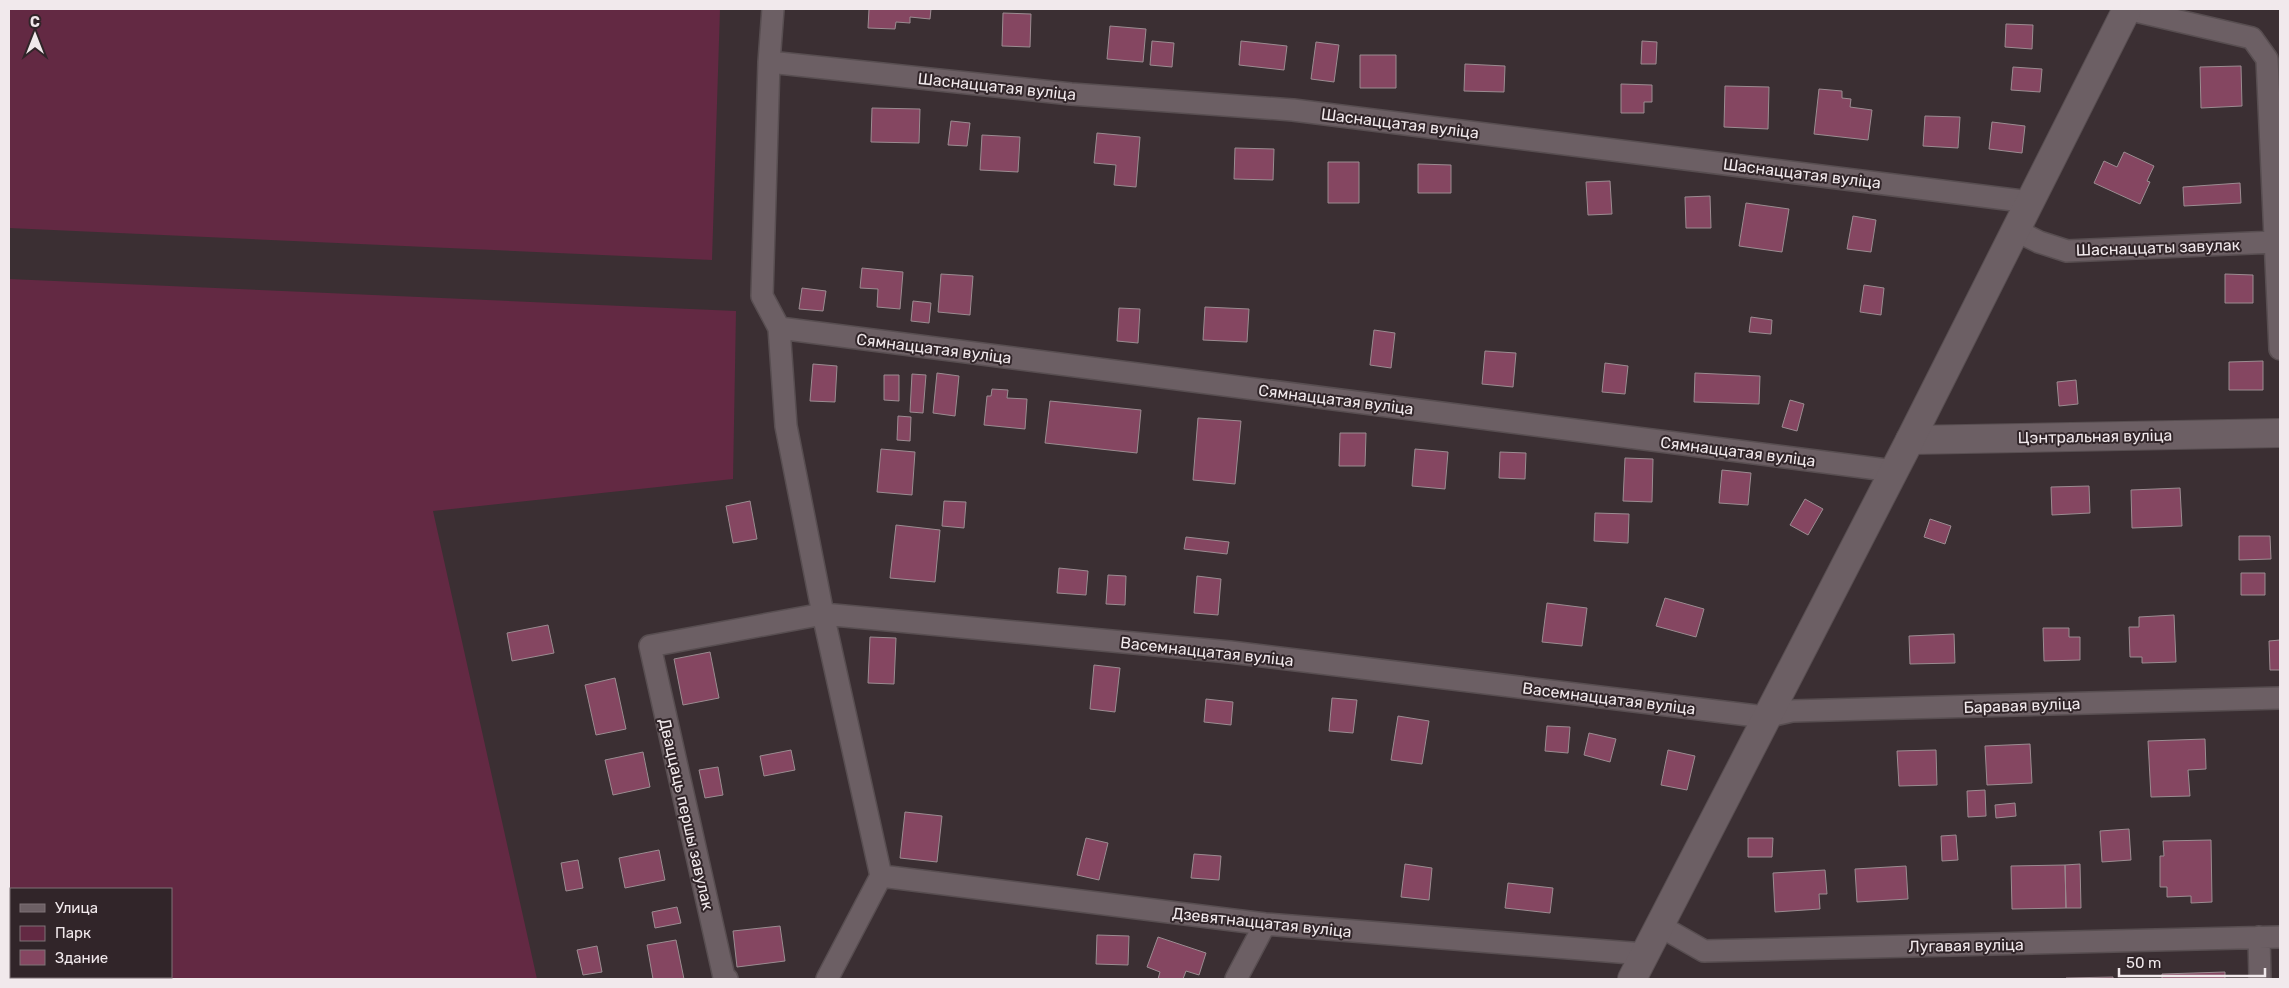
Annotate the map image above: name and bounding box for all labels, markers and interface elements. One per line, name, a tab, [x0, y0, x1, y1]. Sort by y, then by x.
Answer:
north arrow	[10, 10, 60, 60]
text: С	[30, 14, 40, 31]
street label: Шаснаццатая вуліца	[917, 69, 1077, 104]
street label: Шаснаццатая вуліца	[1320, 104, 1480, 143]
street label: Шаснаццатая вуліца	[1722, 154, 1882, 193]
street label: Шаснаццаты завулак	[2075, 235, 2241, 260]
street label: Сямнаццатая вуліца	[855, 330, 1013, 367]
street label: Сямнаццатая вуліца	[1257, 381, 1415, 418]
street label: Цэнтральная вуліца	[2018, 426, 2172, 447]
street label: Сямнаццатая вуліца	[1659, 433, 1817, 470]
street label: Васемнаццатая вуліца	[1119, 633, 1295, 670]
street label: Васемнаццатая вуліца	[1521, 678, 1697, 719]
street label: Баравая вуліца	[1963, 694, 2081, 717]
street label: Дваццаць першы завулак	[655, 716, 718, 912]
legend	[10, 888, 172, 978]
text: Улица	[55, 899, 98, 917]
street label: Дзевятнаццатая вуліца	[1171, 904, 1353, 941]
text: Парк	[55, 924, 91, 942]
street label: Лугавая вуліца	[1908, 935, 2024, 956]
scale bar	[2119, 946, 2265, 978]
text: Здание	[55, 949, 108, 967]
text: 50 m	[2126, 954, 2161, 972]

